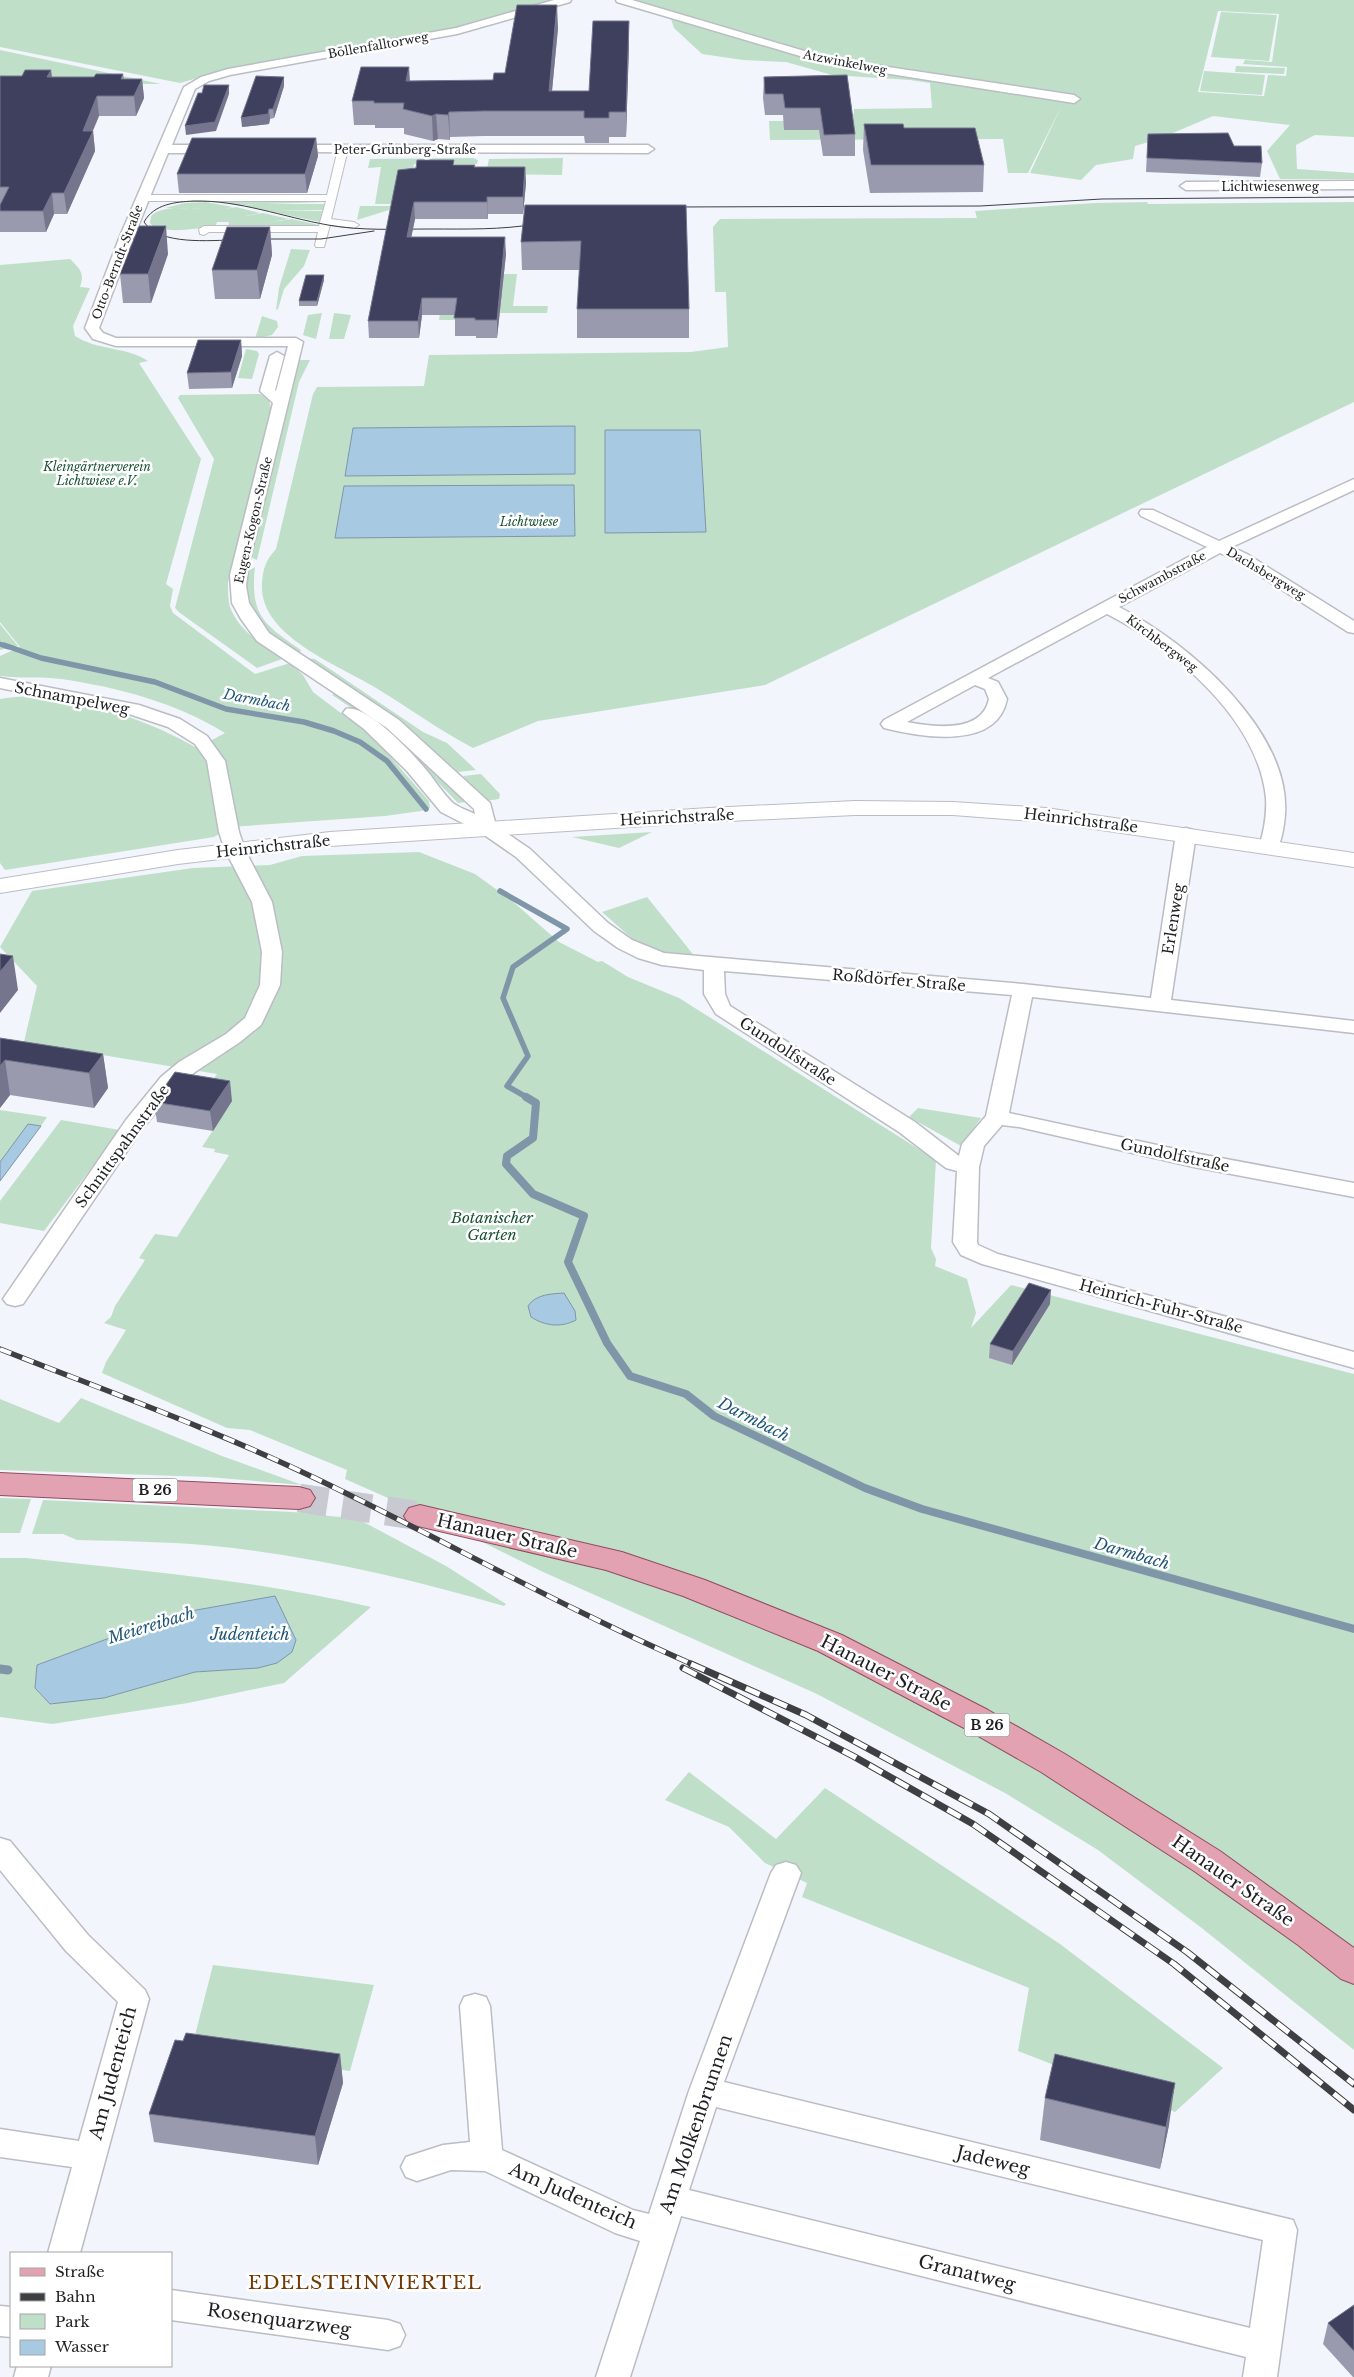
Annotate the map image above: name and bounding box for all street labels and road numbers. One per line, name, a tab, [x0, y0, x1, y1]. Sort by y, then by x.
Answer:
street label: Böllenfalltorweg	[327, 29, 430, 61]
street label: Atzwinkelweg	[801, 46, 889, 78]
street label: Peter-Grünberg-Straße	[334, 142, 476, 157]
street label: Lichtwiesenweg	[1221, 179, 1320, 194]
street label: Otto-Berndt-Straße	[88, 202, 146, 321]
street label: Eugen-Kogon-Straße	[231, 455, 275, 585]
street label: Dachsbergweg	[1224, 544, 1309, 603]
street label: Schwambstraße	[1116, 548, 1208, 606]
street label: Kirchbergweg	[1123, 611, 1201, 675]
street label: Schnampelweg	[13, 678, 132, 719]
street label: Heinrichstraße	[1023, 804, 1139, 836]
street label: Heinrichstraße	[619, 805, 735, 829]
street label: Heinrichstraße	[215, 831, 331, 861]
street label: Erlenweg	[1158, 881, 1188, 956]
street label: Roßdörfer Straße	[831, 965, 967, 995]
street label: Gundolfstraße	[736, 1013, 840, 1089]
street label: Schnittspahnstraße	[71, 1081, 173, 1211]
street label: Gundolfstraße	[1119, 1134, 1231, 1176]
street label: Heinrich-Fuhr-Straße	[1077, 1275, 1245, 1337]
road number: B 26	[132, 1478, 178, 1502]
street label: Hanauer Straße	[434, 1509, 580, 1563]
street label: Hanauer Straße	[817, 1630, 955, 1716]
road number: B 26	[964, 1714, 1010, 1736]
street label: Hanauer Straße	[1168, 1831, 1298, 1931]
street label: Am Judenteich	[84, 2004, 141, 2143]
street label: Am Molkenbrunnen	[655, 2031, 737, 2218]
street label: Jadeweg	[952, 2141, 1032, 2181]
street label: Am Judenteich	[505, 2158, 640, 2234]
street label: Granatweg	[916, 2250, 1018, 2296]
street label: Rosenquarzweg	[206, 2299, 353, 2341]

